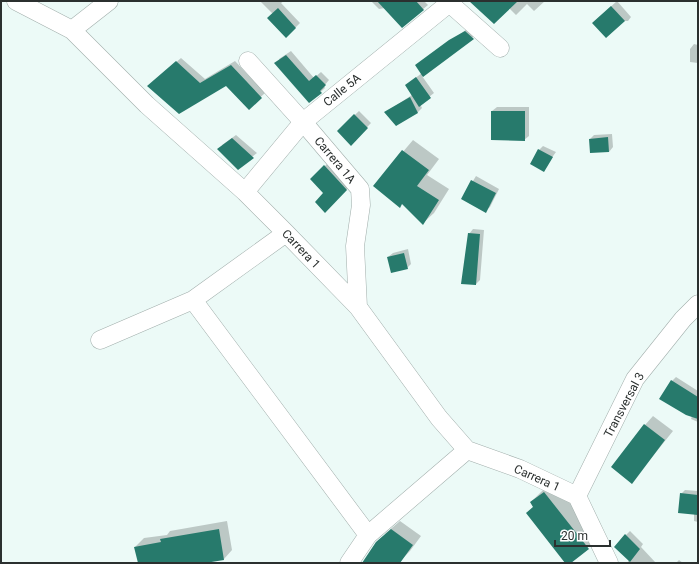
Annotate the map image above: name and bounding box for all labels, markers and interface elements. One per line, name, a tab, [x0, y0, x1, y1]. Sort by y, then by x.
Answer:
street label: Calle 5A	[320, 71, 364, 109]
street label: Carrera 1A	[311, 134, 359, 186]
street label: Carrera 1	[279, 227, 323, 271]
street label: Transversal 3	[601, 370, 647, 440]
street label: Carrera 1	[512, 462, 562, 494]
scale bar	[555, 522, 610, 548]
text: 20 m	[561, 529, 588, 543]

